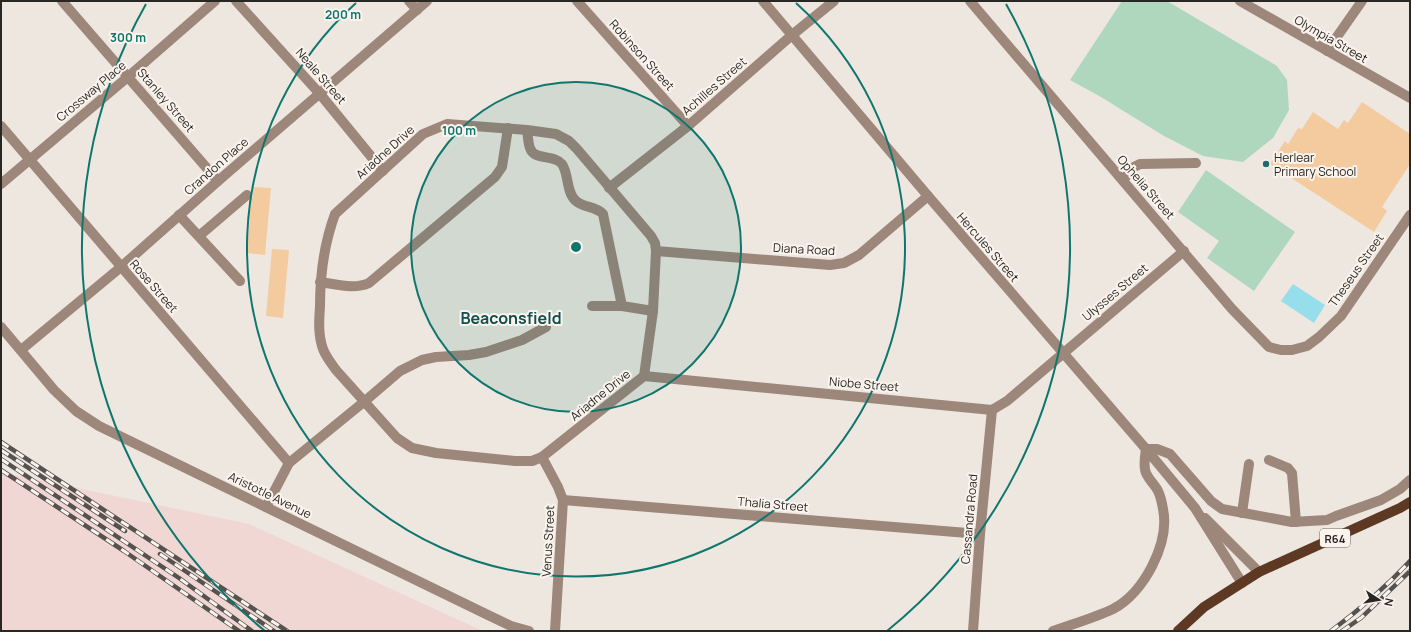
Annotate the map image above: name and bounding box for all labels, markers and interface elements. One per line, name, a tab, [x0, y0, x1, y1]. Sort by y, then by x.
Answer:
text: 200 m	[325, 6, 361, 23]
street label: Olympia Street	[1291, 11, 1371, 67]
street label: Robinson Street	[606, 16, 679, 94]
text: 300 m	[110, 29, 146, 46]
street label: Neale Street	[292, 44, 350, 108]
street label: Achilles Street	[678, 53, 750, 119]
street label: Crossway Place	[52, 57, 130, 125]
street label: Stanley Street	[133, 64, 199, 136]
street label: Ariadne Drive	[352, 121, 418, 183]
text: 100 m	[442, 122, 476, 139]
street label: Crandon Place	[180, 133, 252, 199]
place label: Herlear Primary School	[1274, 149, 1356, 180]
street label: Ophelia Street	[1113, 151, 1179, 223]
marker: Herlear Primary School	[1261, 159, 1271, 169]
street label: Hercules Street	[953, 209, 1023, 286]
street label: Theseus Street	[1324, 230, 1388, 310]
street label: Diana Road	[773, 239, 835, 259]
centre of rings	[569, 240, 583, 254]
street label: Rose Street	[126, 256, 182, 316]
street label: Ulysses Street	[1078, 259, 1152, 325]
district label: Beaconsfield	[460, 307, 562, 329]
street label: Ariadne Drive	[566, 365, 634, 425]
street label: Niobe Street	[828, 372, 900, 396]
street label: Aristotle Avenue	[225, 467, 315, 523]
street label: Cassandra Road	[957, 473, 981, 565]
street label: Thalia Street	[737, 492, 809, 516]
street label: Venus Street	[538, 505, 558, 577]
road number: R64	[1320, 529, 1350, 547]
north arrow	[1359, 580, 1399, 620]
text: N	[1381, 597, 1397, 608]

